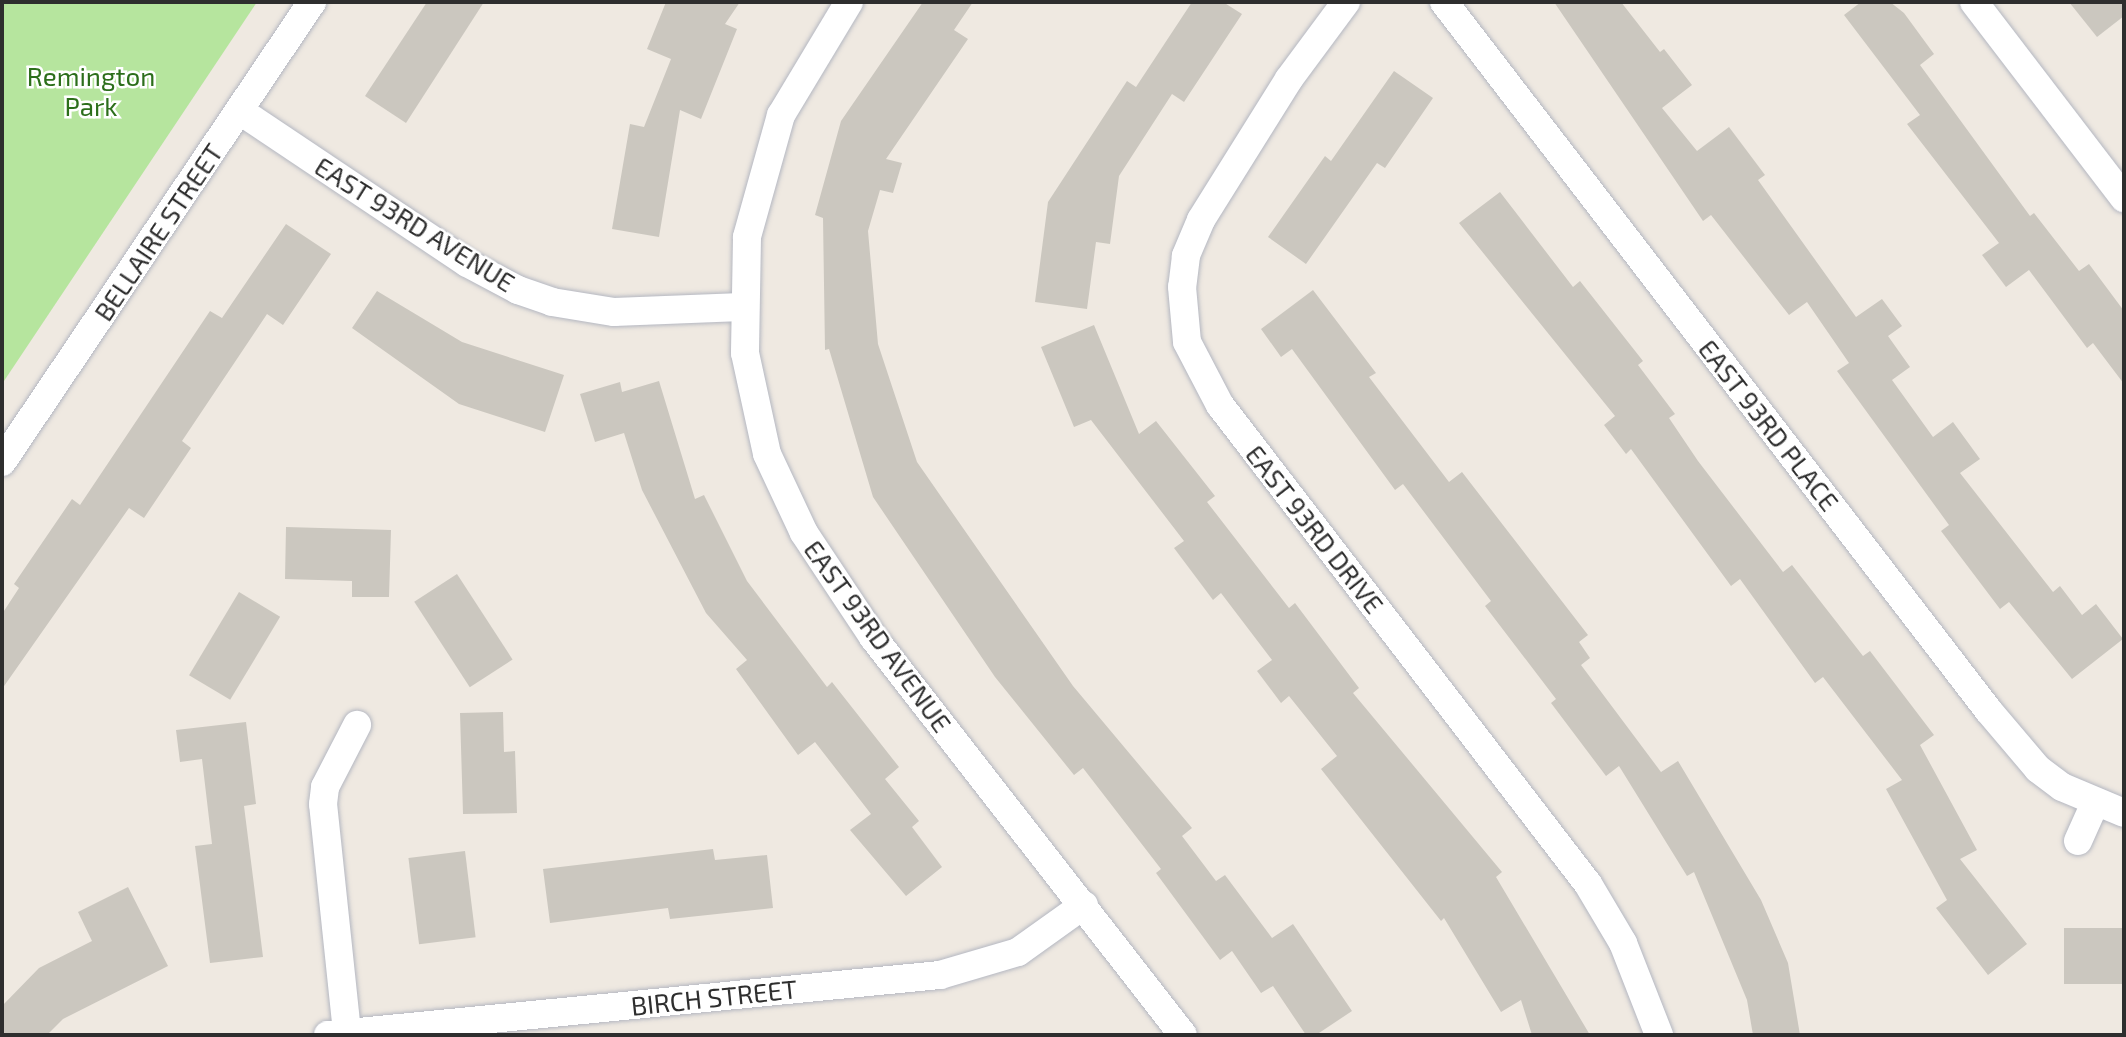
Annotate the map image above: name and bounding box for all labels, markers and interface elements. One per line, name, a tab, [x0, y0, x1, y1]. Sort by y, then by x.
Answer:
park label: Remington Park	[27, 60, 155, 122]
street label: BELLAIRE STREET	[87, 138, 229, 326]
street label: EAST 93RD AVENUE	[309, 150, 521, 298]
street label: EAST 93RD PLACE	[1692, 333, 1846, 517]
street label: EAST 93RD DRIVE	[1240, 439, 1390, 619]
street label: EAST 93RD AVENUE	[798, 534, 958, 738]
street label: BIRCH STREET	[629, 973, 799, 1021]

